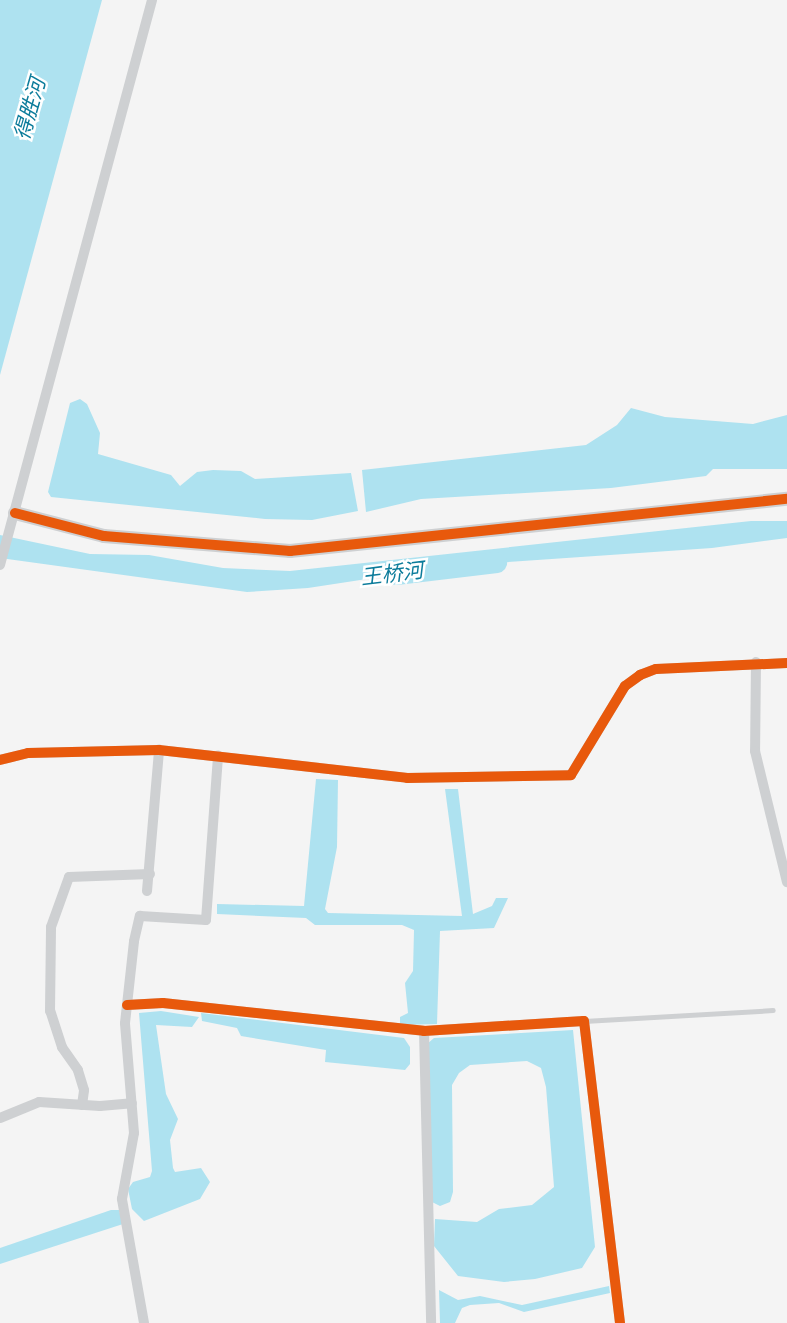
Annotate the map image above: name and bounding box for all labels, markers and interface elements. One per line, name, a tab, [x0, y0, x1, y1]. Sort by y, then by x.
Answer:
water label: 得胜河	[9, 75, 51, 143]
water label: 王桥河	[359, 558, 425, 590]

